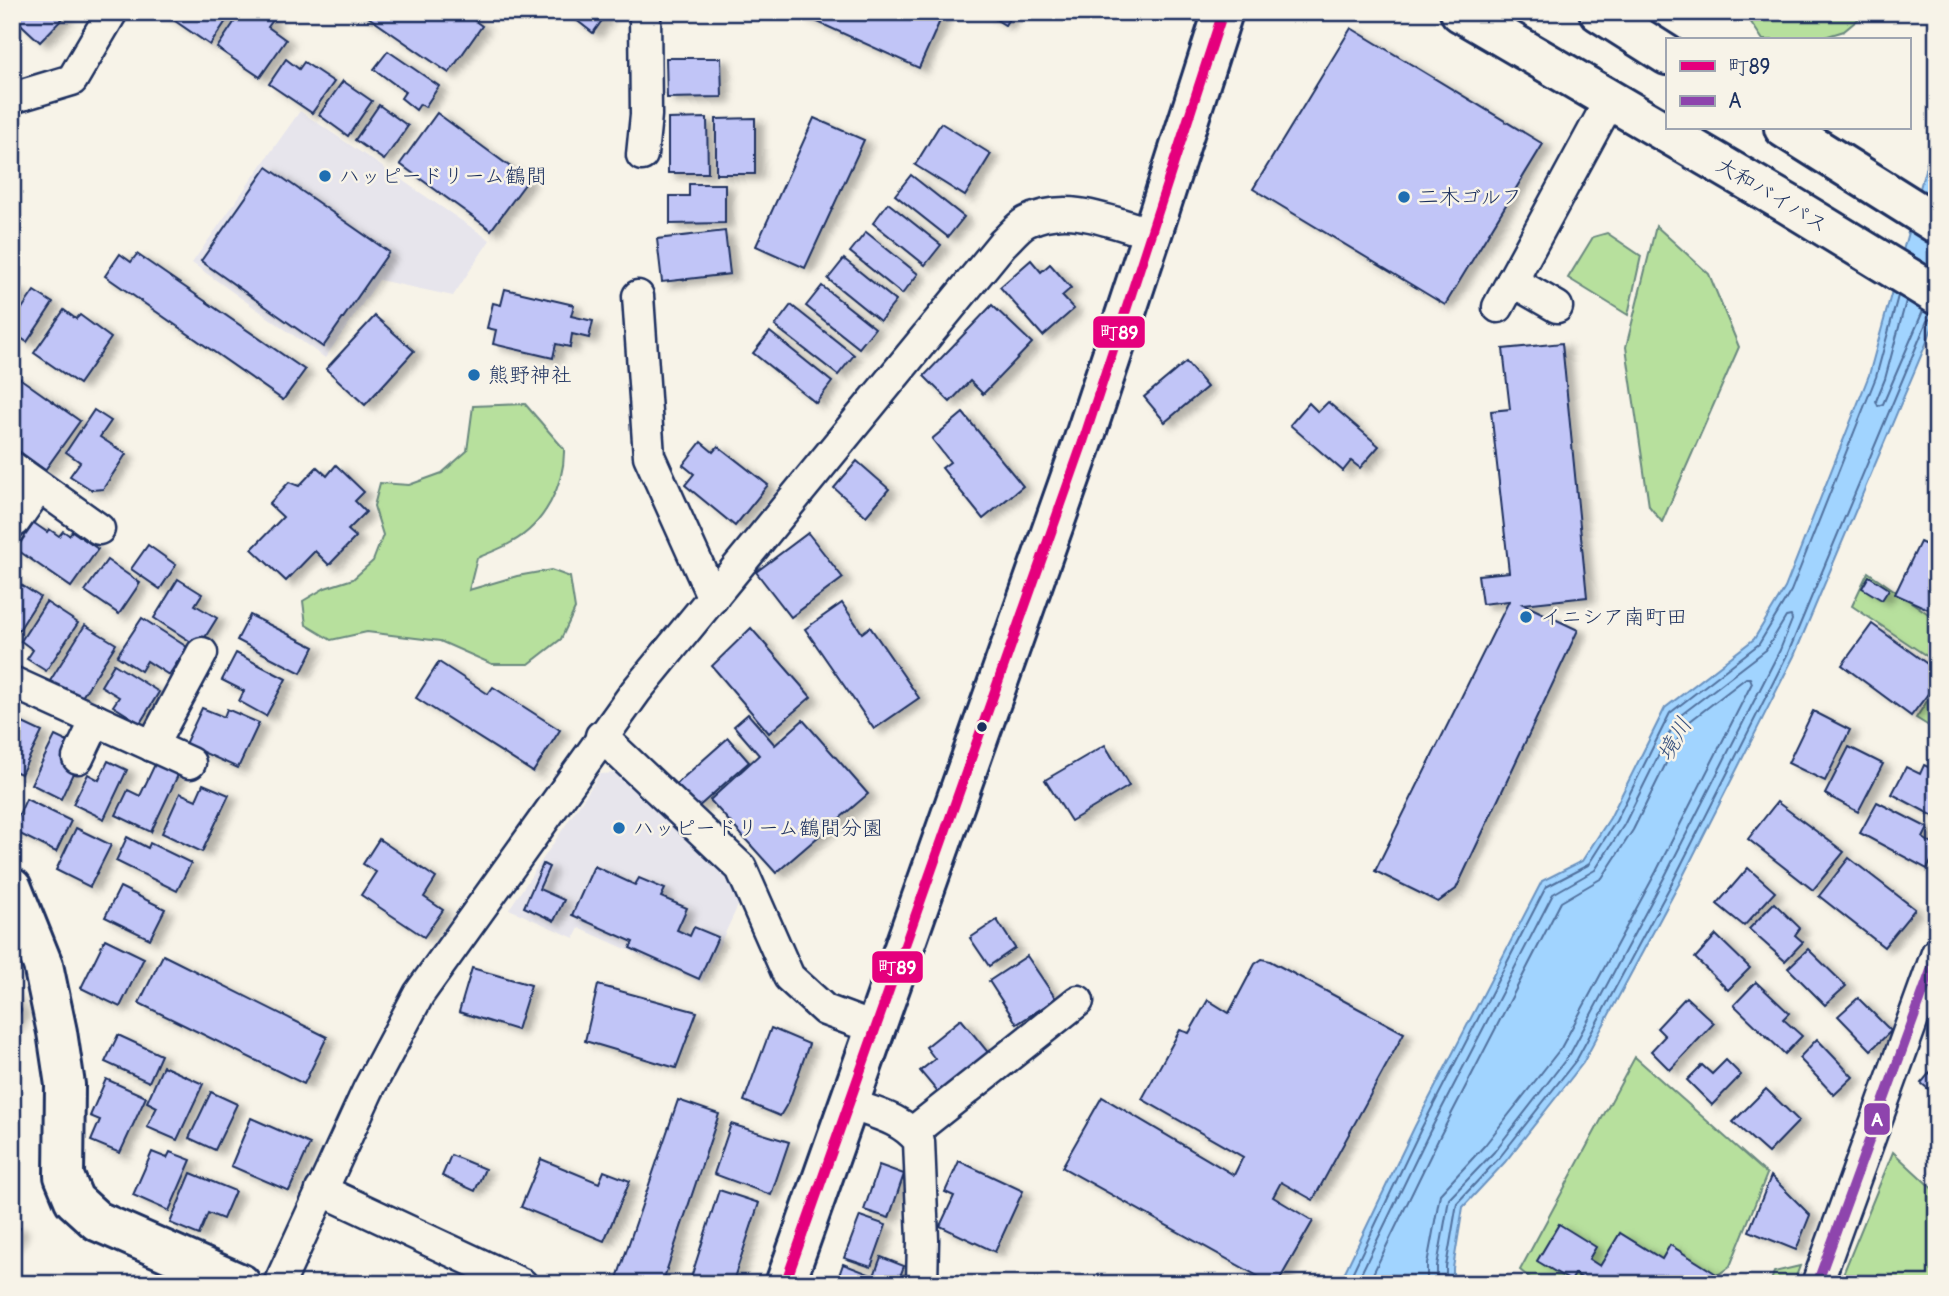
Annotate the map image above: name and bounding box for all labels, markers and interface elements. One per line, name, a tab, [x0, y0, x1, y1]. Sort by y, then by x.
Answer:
legend	[1666, 38, 1910, 130]
text: 町89	[1728, 54, 1770, 81]
text: A	[1728, 88, 1742, 115]
street label: 大和バイパス	[1711, 152, 1833, 239]
place label: ハッピードリーム鶴間	[339, 163, 547, 190]
marker: ハッピードリーム鶴間	[317, 168, 333, 184]
place label: 二木ゴルフ	[1418, 184, 1522, 211]
marker: 二木ゴルフ	[1396, 189, 1412, 205]
line badge: 町89	[1092, 315, 1146, 349]
text: 町89	[1100, 321, 1138, 345]
place label: 熊野神社	[488, 362, 572, 389]
marker: 熊野神社	[466, 367, 482, 383]
place label: イニシア南町田	[1540, 604, 1687, 631]
marker: イニシア南町田	[1518, 609, 1534, 625]
water label: 境川	[1650, 712, 1698, 766]
unlabelled marker	[975, 720, 989, 734]
place label: ハッピードリーム鶴間分園	[633, 815, 883, 842]
marker: ハッピードリーム鶴間分園	[611, 820, 627, 836]
line badge: 町89	[871, 950, 924, 984]
text: 町89	[878, 956, 916, 980]
line badge: A	[1863, 1102, 1891, 1136]
text: A	[1871, 1108, 1884, 1132]

